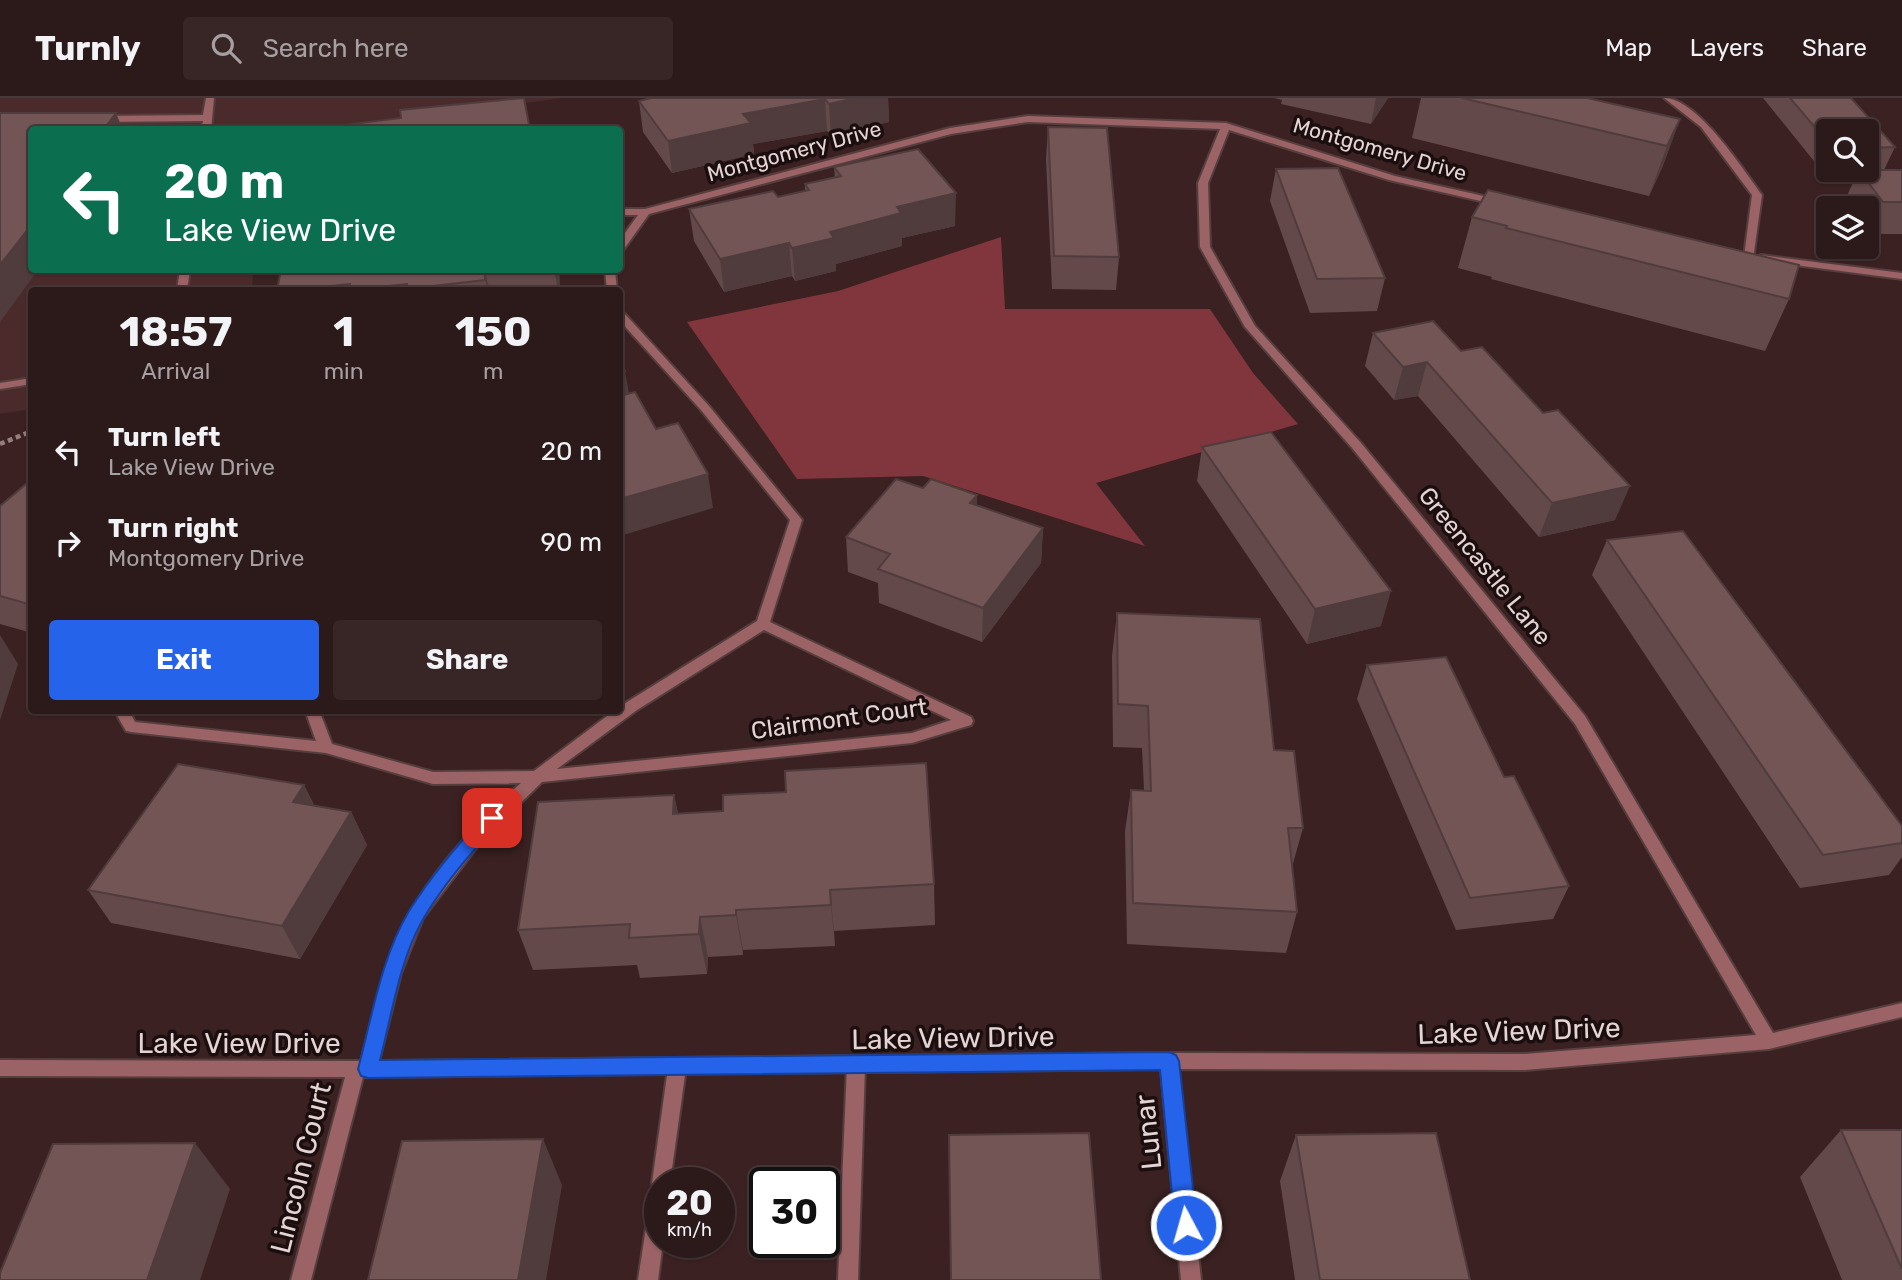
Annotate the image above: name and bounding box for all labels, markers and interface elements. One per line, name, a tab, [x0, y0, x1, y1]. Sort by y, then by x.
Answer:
search box	[183, 17, 673, 80]
text: Turnly	[35, 29, 141, 68]
icon: search	[207, 29, 245, 67]
text: Search here	[263, 33, 409, 64]
text: Map	[1605, 34, 1652, 62]
text: Layers	[1690, 34, 1764, 62]
text: Share	[1802, 34, 1867, 62]
street label: Montgomery Drive	[1290, 112, 1470, 186]
street label: Montgomery Drive	[704, 116, 884, 186]
map controls	[1816, 119, 1879, 259]
button: search	[1816, 119, 1879, 182]
text: 20 m	[164, 152, 285, 210]
icon: left	[49, 154, 140, 245]
button: layers	[1816, 196, 1879, 259]
text: Lake View Drive	[164, 211, 396, 249]
text: 18:57	[119, 307, 232, 357]
text: 1	[333, 307, 354, 357]
text: 150	[455, 307, 532, 357]
text: Arrival	[141, 357, 210, 385]
text: min	[324, 357, 364, 385]
text: m	[483, 357, 504, 385]
text: Turn left	[108, 422, 220, 453]
icon: left	[49, 433, 87, 471]
text: 20 m	[541, 436, 602, 467]
text: Lake View Drive	[108, 453, 275, 481]
street label: Greencastle Lane	[1413, 482, 1557, 650]
text: Turn right	[108, 513, 238, 544]
icon: right	[49, 524, 87, 562]
text: 90 m	[541, 527, 602, 558]
text: Montgomery Drive	[108, 544, 304, 572]
button: Exit	[49, 620, 319, 700]
button: Share	[333, 620, 602, 700]
street label: Clairmont Court	[749, 693, 929, 745]
pin	[462, 788, 522, 848]
icon: arrive	[473, 799, 511, 837]
street label: Lake View Drive	[1417, 1011, 1621, 1051]
street label: Lake View Drive	[851, 1020, 1055, 1056]
street label: Lake View Drive	[137, 1027, 341, 1060]
street label: Lincoln Court	[264, 1079, 338, 1257]
street label: Lunar	[1128, 1093, 1168, 1171]
speed limit sign: 30	[749, 1167, 840, 1258]
text: 20	[666, 1182, 713, 1224]
position arrow	[1149, 1188, 1223, 1262]
text: km/h	[667, 1219, 712, 1241]

